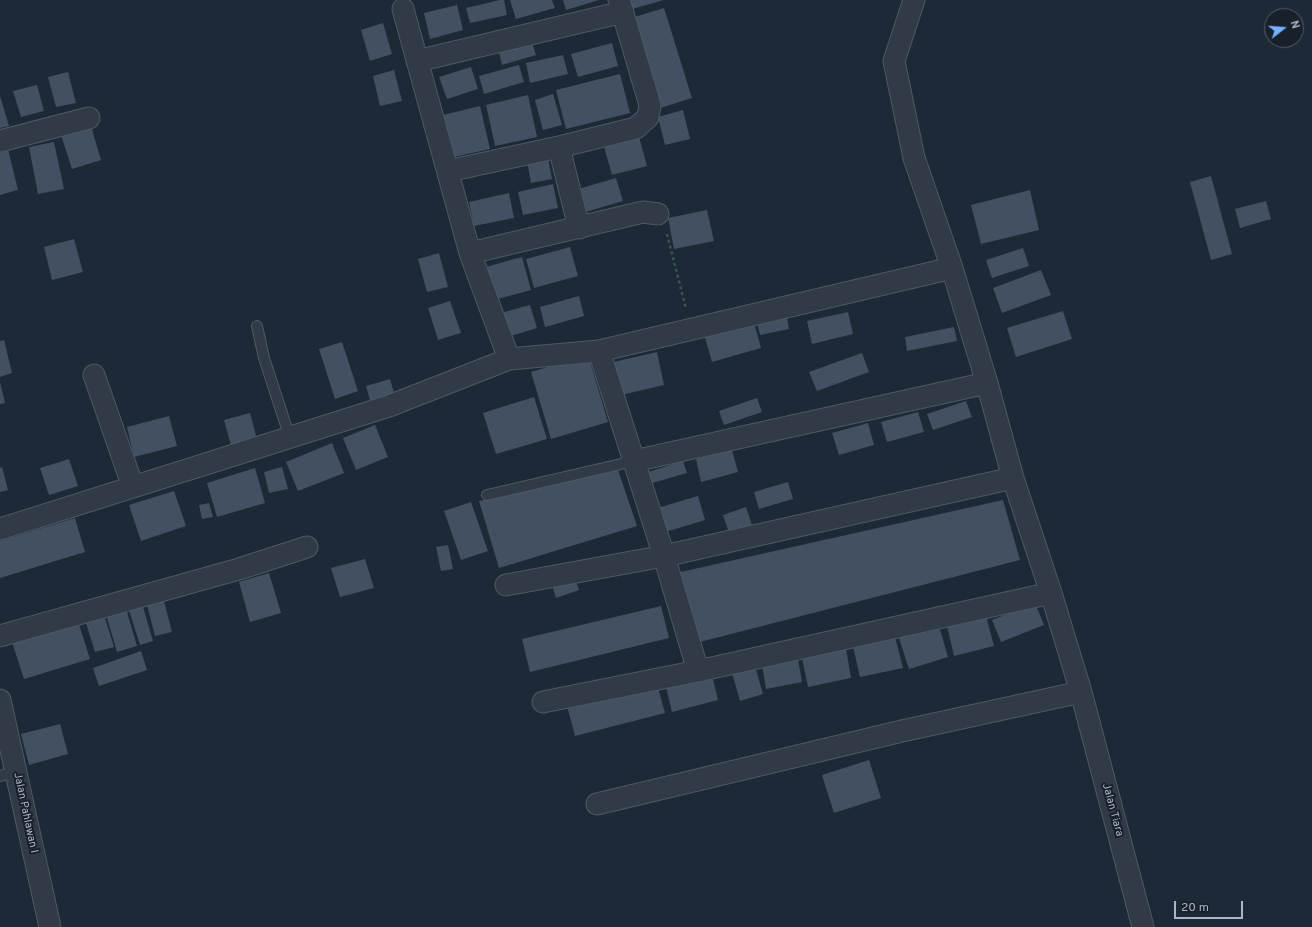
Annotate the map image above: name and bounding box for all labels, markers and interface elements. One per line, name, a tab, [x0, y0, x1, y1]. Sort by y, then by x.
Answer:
north arrow	[1264, 8, 1304, 48]
text: N	[1287, 19, 1302, 31]
street label: Jalan Pahlawan I	[10, 771, 40, 855]
street label: Jalan Tiara	[1099, 782, 1125, 838]
scale bar	[1176, 893, 1245, 919]
text: 20 m	[1181, 900, 1209, 916]

